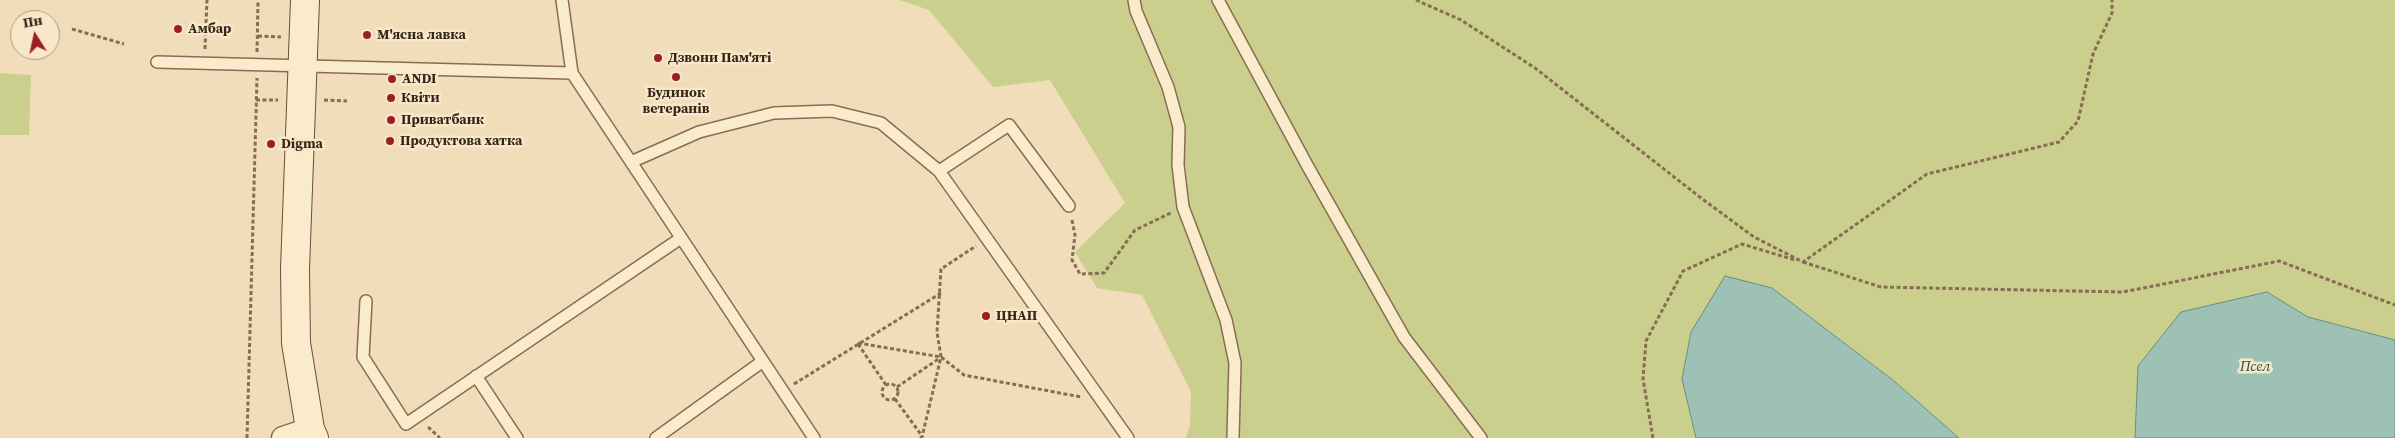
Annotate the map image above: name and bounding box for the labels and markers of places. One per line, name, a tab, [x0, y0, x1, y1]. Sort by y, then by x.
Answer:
place label: Амбар	[188, 21, 231, 37]
marker: Амбар	[172, 23, 184, 35]
place label: М'ясна лавка	[377, 27, 466, 43]
marker: М'ясна лавка	[361, 29, 373, 41]
place label: Дзвони Пам'яті	[668, 50, 771, 66]
marker: Дзвони Пам'яті	[652, 52, 664, 64]
place label: ANDI	[402, 71, 436, 87]
marker: Будинок ветеранів	[670, 71, 682, 83]
marker: ANDI	[386, 73, 398, 85]
place label: Будинок ветеранів	[643, 85, 709, 118]
place label: Квіти	[401, 90, 440, 106]
marker: Квіти	[385, 92, 397, 104]
place label: Приватбанк	[401, 112, 484, 128]
marker: Приватбанк	[385, 114, 397, 126]
place label: Продуктова хатка	[400, 133, 522, 149]
marker: Продуктова хатка	[384, 135, 396, 147]
place label: Digma	[281, 136, 323, 152]
marker: Digma	[265, 138, 277, 150]
place label: ЦНАП	[996, 308, 1037, 324]
marker: ЦНАП	[980, 310, 992, 322]

